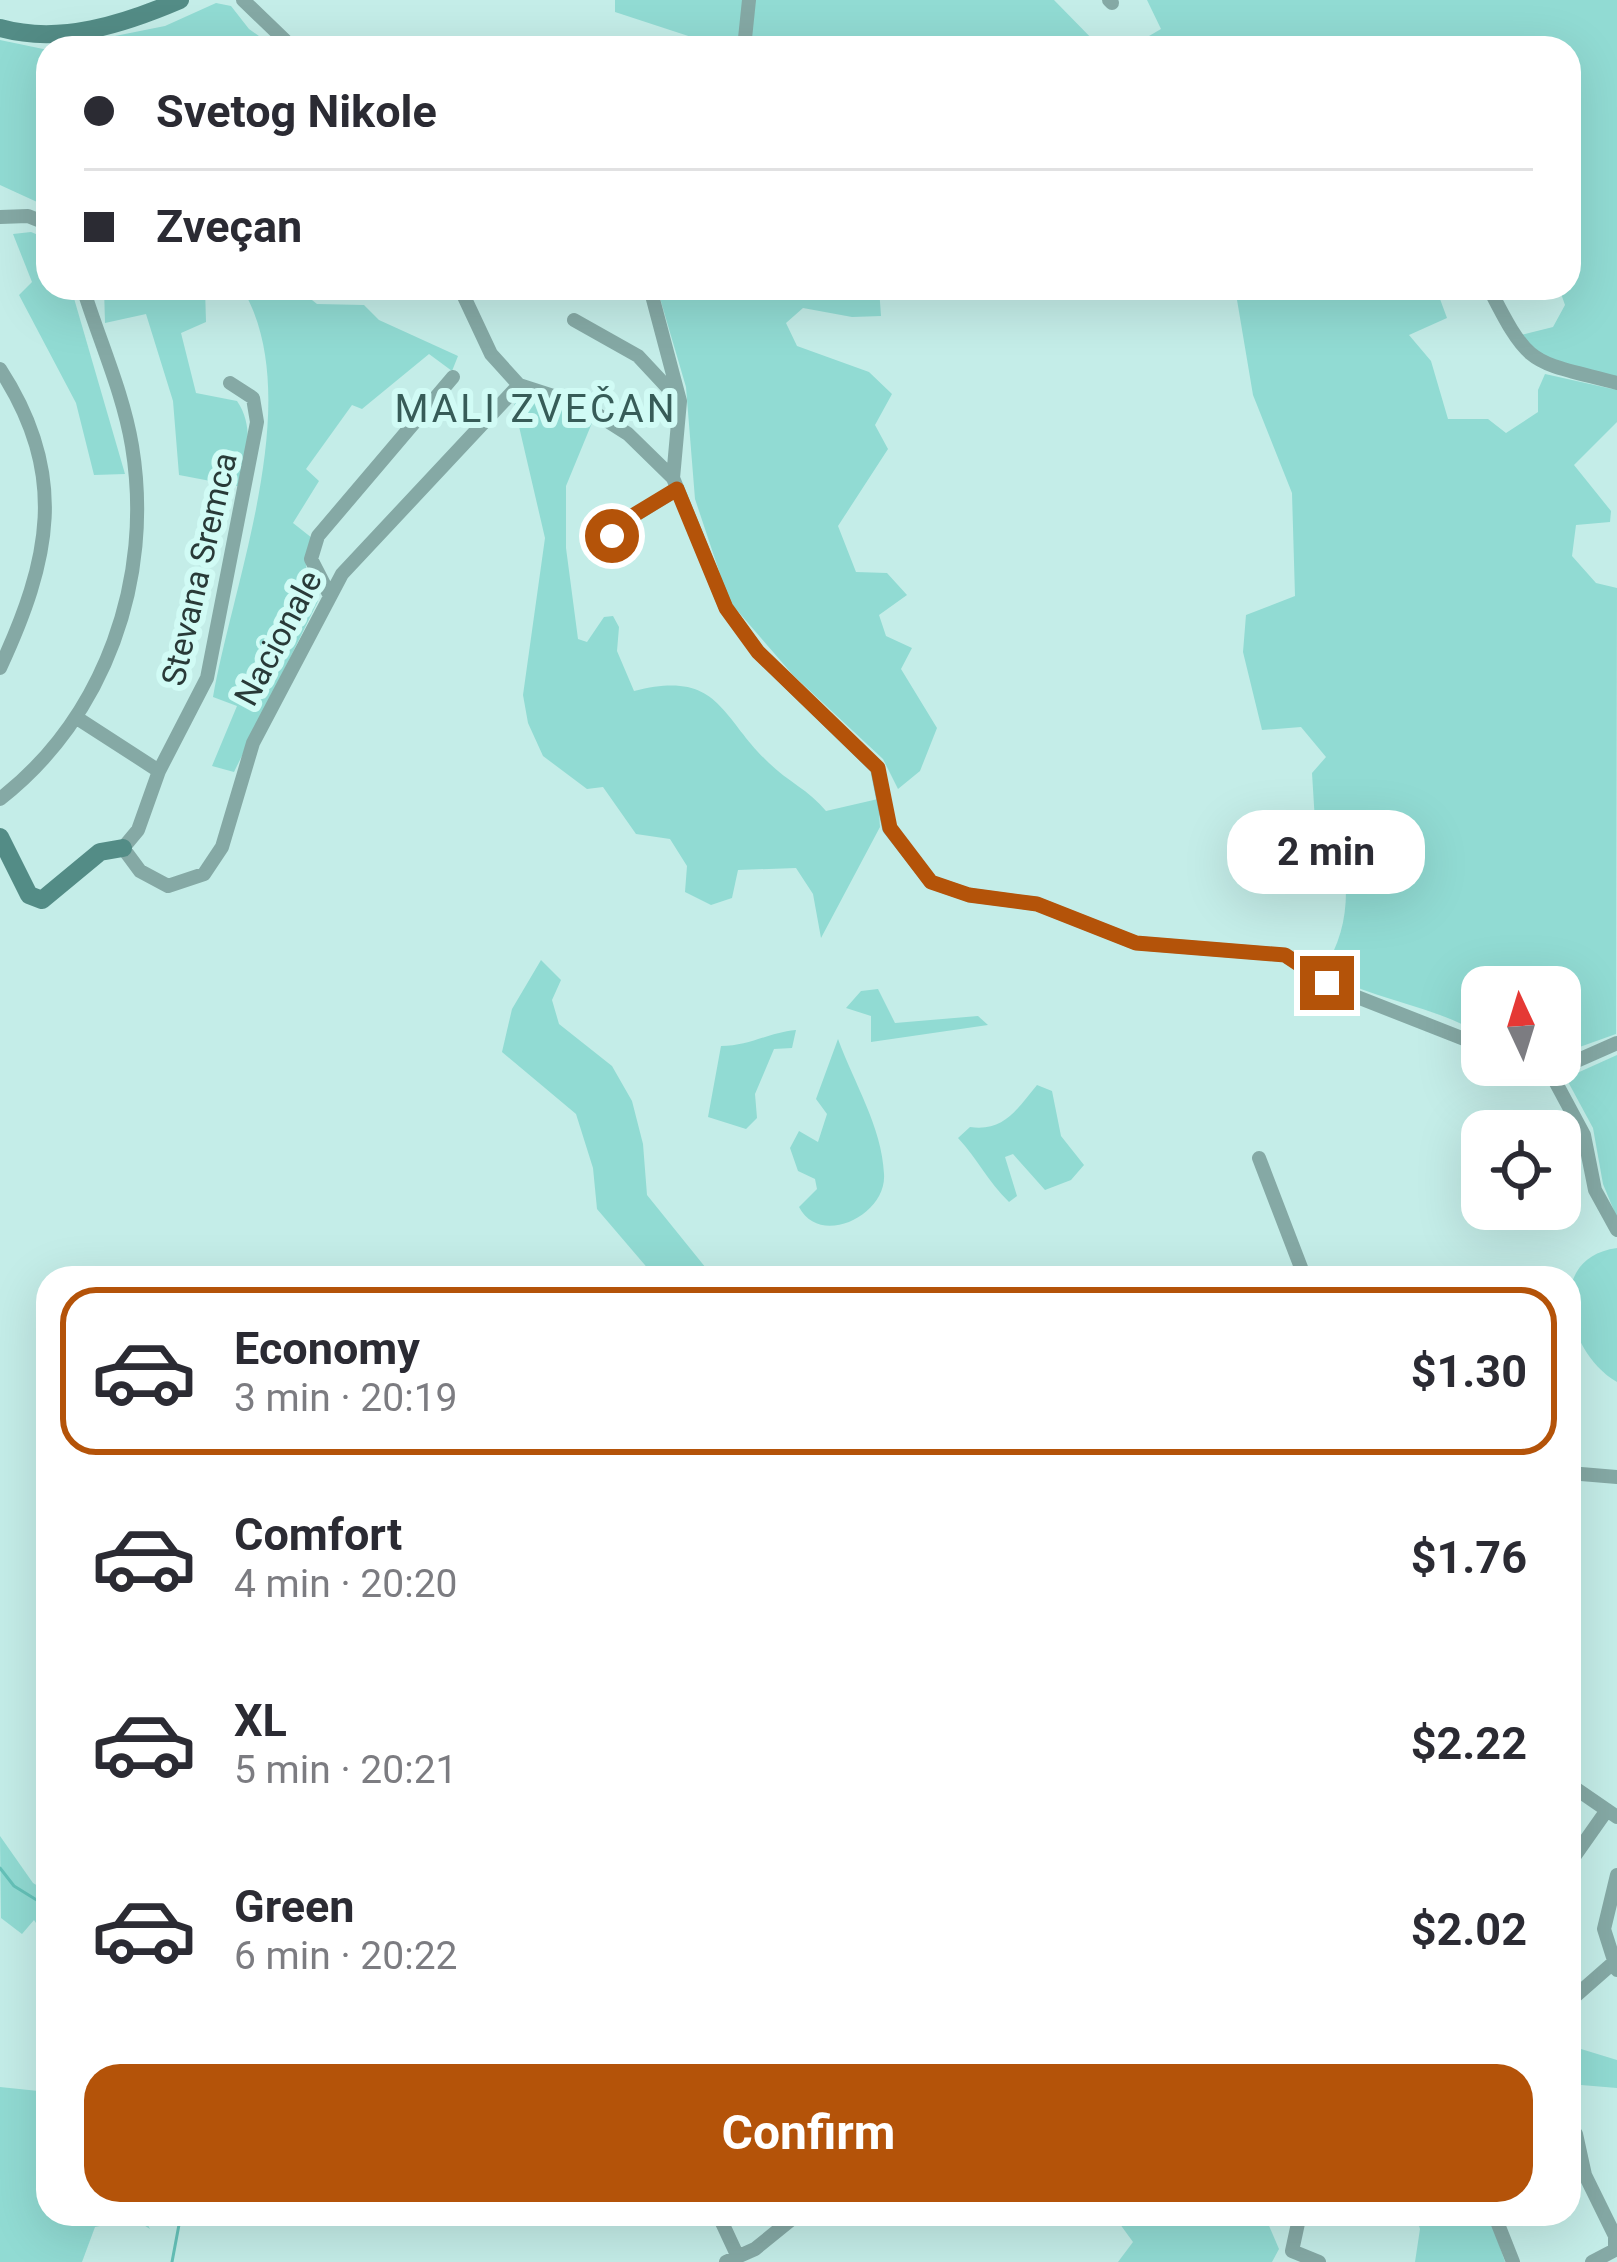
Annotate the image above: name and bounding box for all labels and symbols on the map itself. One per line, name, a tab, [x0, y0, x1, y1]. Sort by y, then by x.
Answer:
district label: MALI ZVEČAN	[394, 386, 678, 432]
street label: Stevana Sremca	[153, 449, 245, 689]
route start	[585, 509, 639, 563]
street label: Nacionale	[226, 564, 330, 712]
callout: 2 min	[1228, 809, 1426, 893]
route end	[1300, 956, 1354, 1010]
north arrow	[1461, 966, 1581, 1086]

